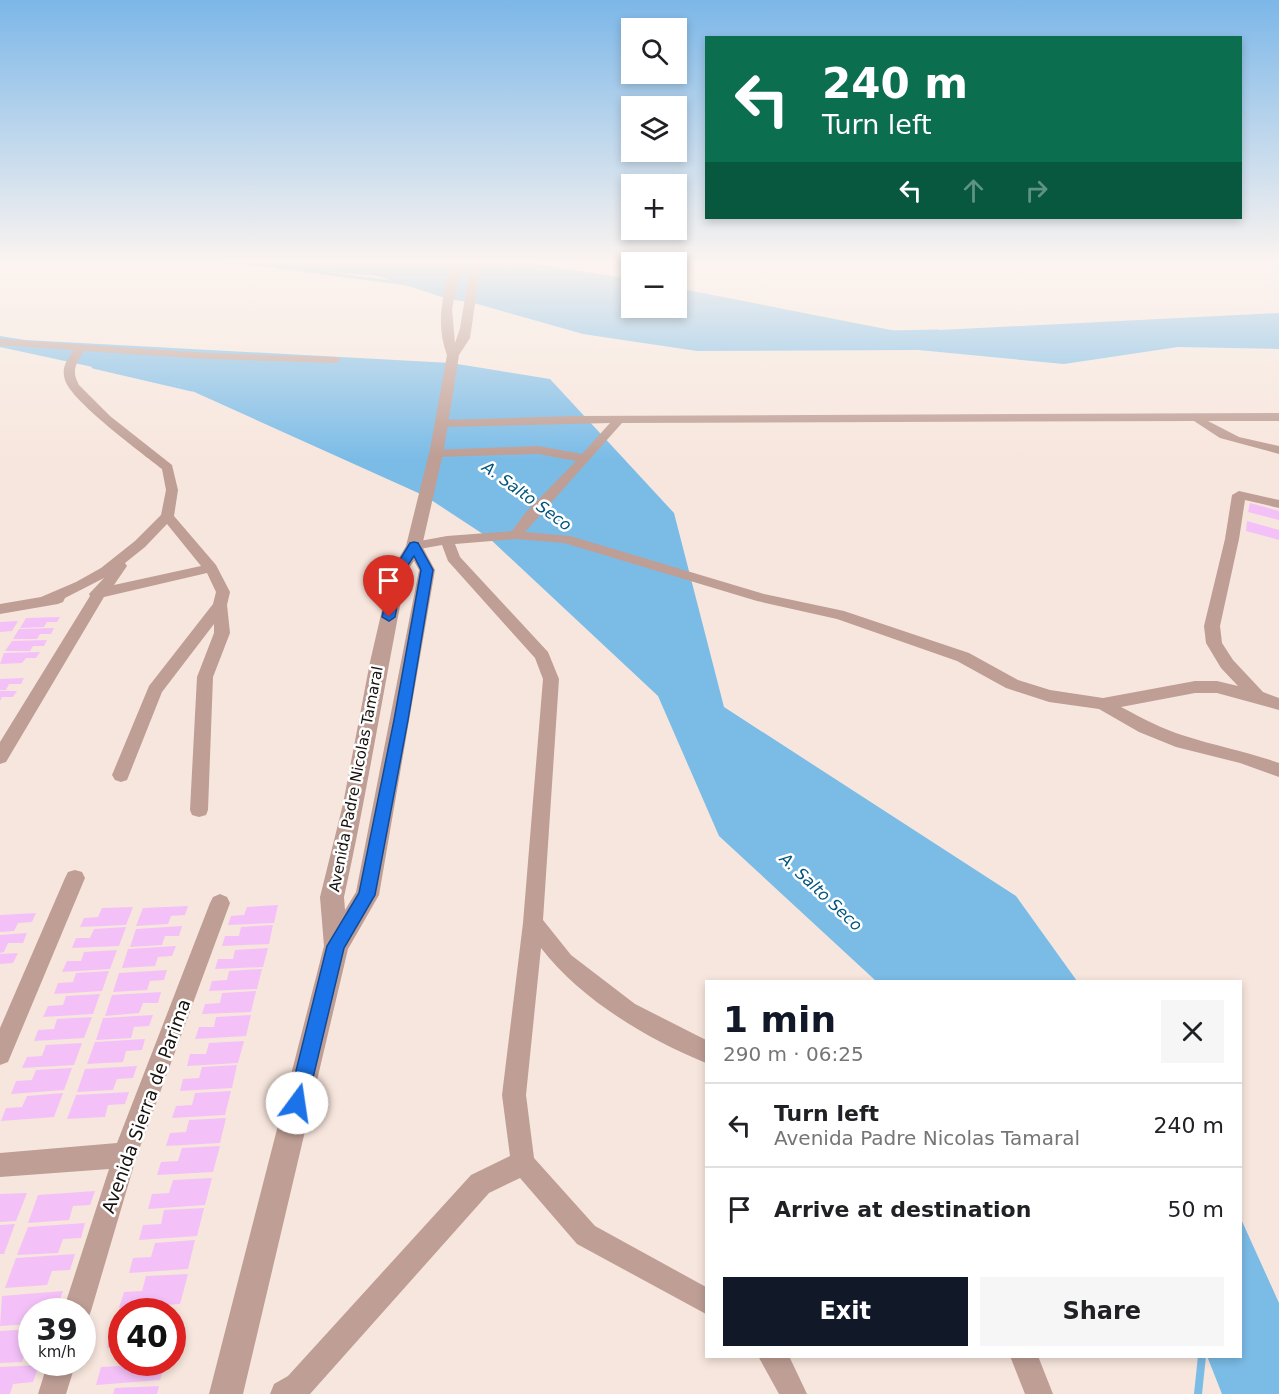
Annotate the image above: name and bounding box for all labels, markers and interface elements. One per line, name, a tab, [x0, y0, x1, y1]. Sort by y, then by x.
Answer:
map controls	[621, 18, 687, 318]
button: search	[621, 18, 687, 84]
text: 240 m	[822, 59, 968, 108]
icon: left	[723, 60, 801, 138]
button: layers	[621, 96, 687, 162]
text: Turn left	[822, 109, 932, 140]
button: +	[621, 174, 687, 240]
icon: left	[894, 174, 927, 207]
icon: ahead	[957, 174, 990, 207]
icon: right	[1020, 174, 1053, 207]
button: −	[621, 252, 687, 318]
water label: A. Salto Seco	[478, 457, 575, 535]
pin	[363, 555, 414, 617]
icon: arrive	[372, 564, 405, 597]
street label: Avenida Padre Nicolas Tamaral	[325, 665, 387, 893]
water label: A. Salto Seco	[775, 848, 866, 935]
street label: Avenida Sierra de Parima	[97, 996, 195, 1216]
text: 1 min	[723, 999, 836, 1040]
button: close	[1161, 1000, 1224, 1063]
text: 290 m · 06:25	[723, 1042, 864, 1066]
position arrow	[265, 1071, 329, 1135]
text: Turn left	[774, 1101, 879, 1126]
icon: left	[723, 1109, 756, 1142]
text: 240 m	[1154, 1113, 1224, 1138]
text: Avenida Padre Nicolas Tamaral	[774, 1126, 1080, 1150]
icon: arrive	[723, 1193, 756, 1226]
text: Arrive at destination	[774, 1197, 1031, 1222]
text: 50 m	[1168, 1197, 1224, 1222]
button: Exit	[723, 1277, 968, 1346]
button: Share	[980, 1277, 1224, 1346]
speed limit sign: 40	[108, 1298, 186, 1376]
text: 39	[36, 1312, 78, 1347]
text: km/h	[38, 1343, 76, 1361]

